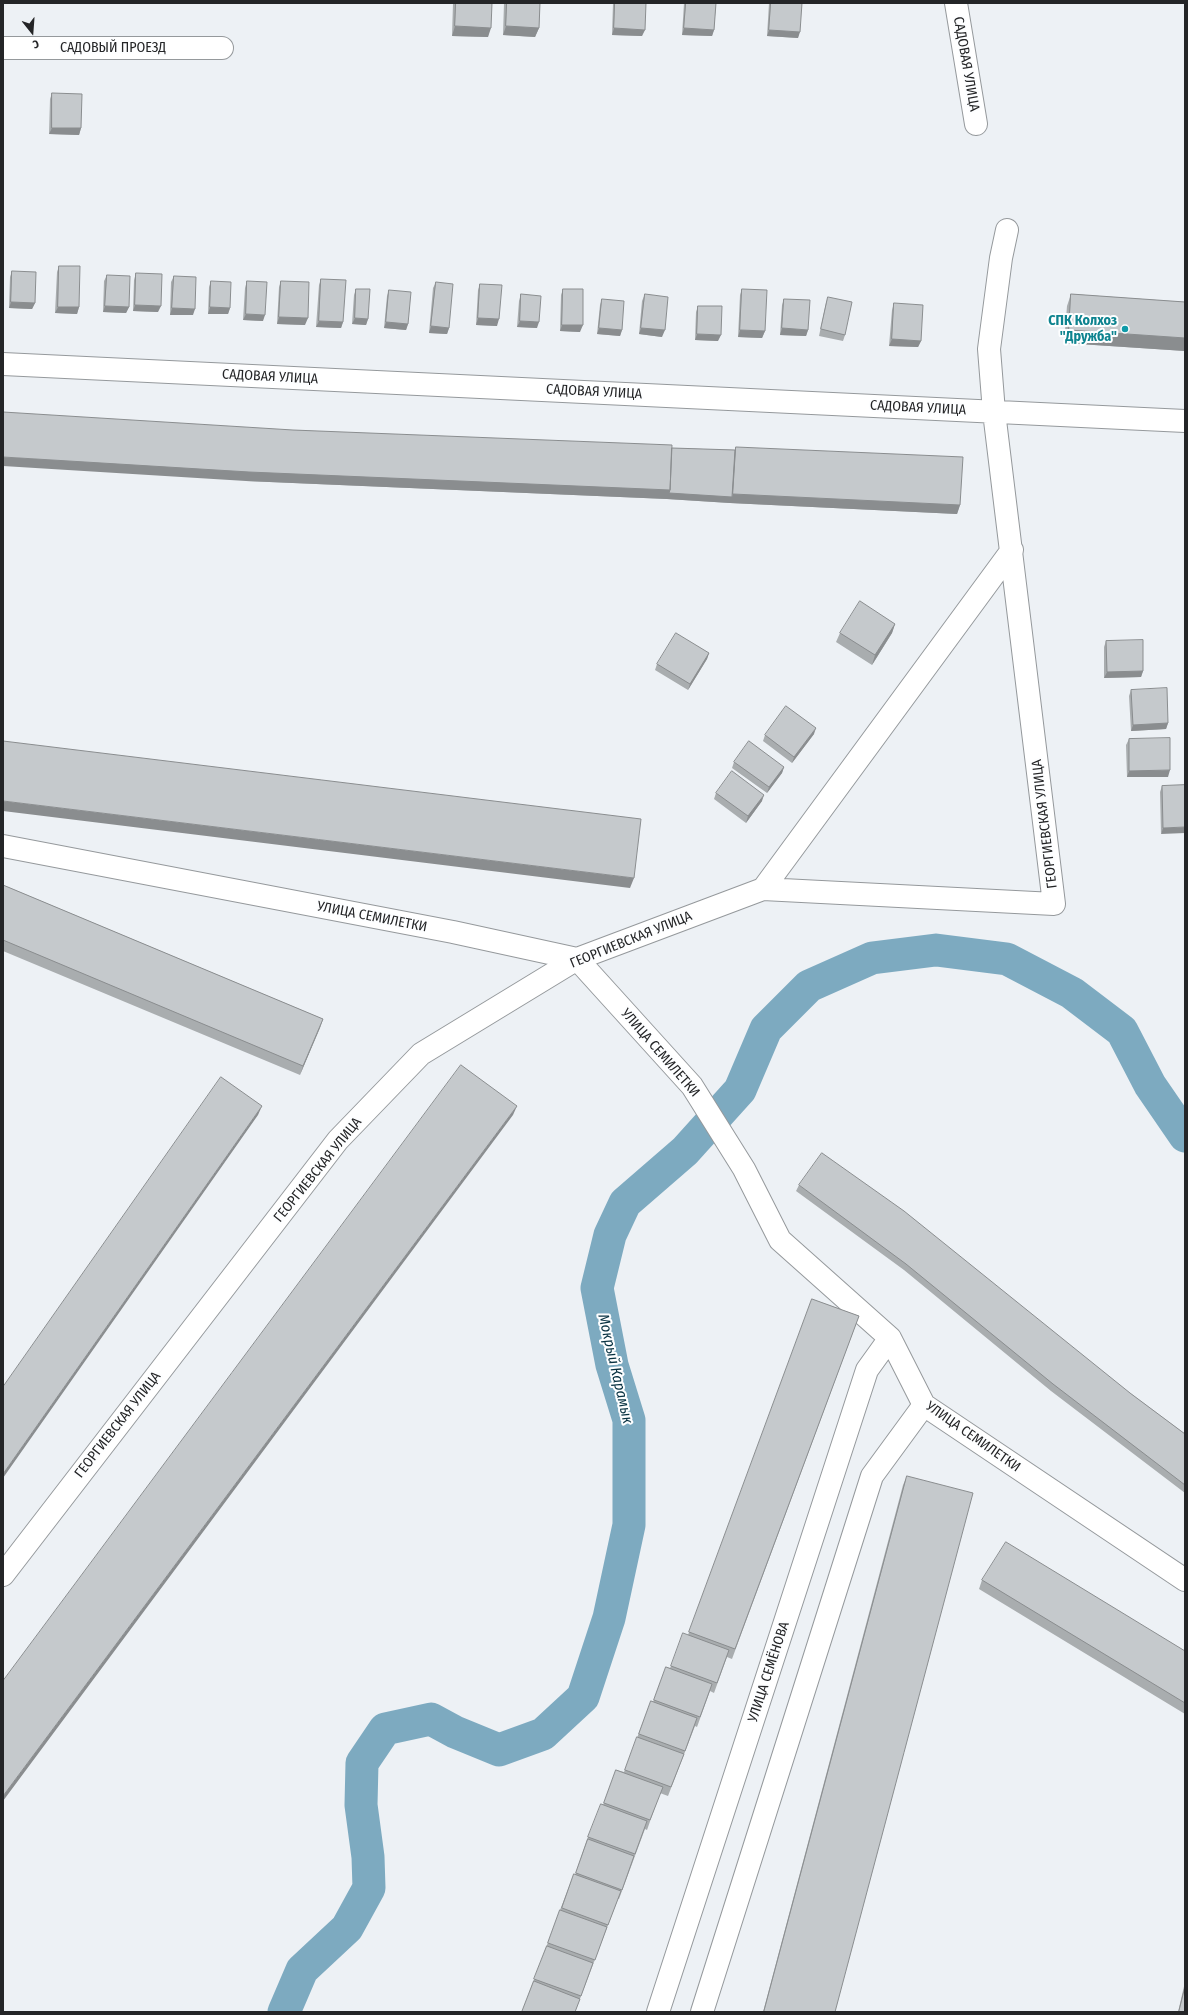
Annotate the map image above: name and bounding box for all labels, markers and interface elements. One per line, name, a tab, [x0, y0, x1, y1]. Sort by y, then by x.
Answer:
north arrow	[12, 12, 52, 52]
street label: САДОВАЯ УЛИЦА	[949, 15, 983, 113]
text: С	[31, 37, 40, 51]
street label: САДОВЫЙ ПРОЕЗД	[60, 40, 166, 56]
place label: СПК Колхоз "Дружба"	[1048, 313, 1117, 346]
marker: СПК Колхоз "Дружба"	[1120, 324, 1130, 334]
street label: САДОВАЯ УЛИЦА	[222, 366, 318, 388]
street label: САДОВАЯ УЛИЦА	[546, 381, 642, 403]
street label: САДОВАЯ УЛИЦА	[870, 397, 966, 419]
street label: ГЕОРГИЕВСКАЯ УЛИЦА	[1029, 758, 1061, 890]
street label: УЛИЦА СЕМИЛЕТКИ	[316, 898, 428, 936]
street label: ГЕОРГИЕВСКАЯ УЛИЦА	[568, 908, 694, 972]
street label: УЛИЦА СЕМИЛЕТКИ	[617, 1005, 703, 1101]
street label: ГЕОРГИЕВСКАЯ УЛИЦА	[271, 1114, 365, 1226]
water label: Мокрый Карамык	[594, 1312, 636, 1426]
street label: ГЕОРГИЕВСКАЯ УЛИЦА	[71, 1369, 165, 1481]
street label: УЛИЦА СЕМИЛЕТКИ	[922, 1398, 1024, 1476]
street label: УЛИЦА СЕМЁНОВА	[745, 1620, 793, 1724]

